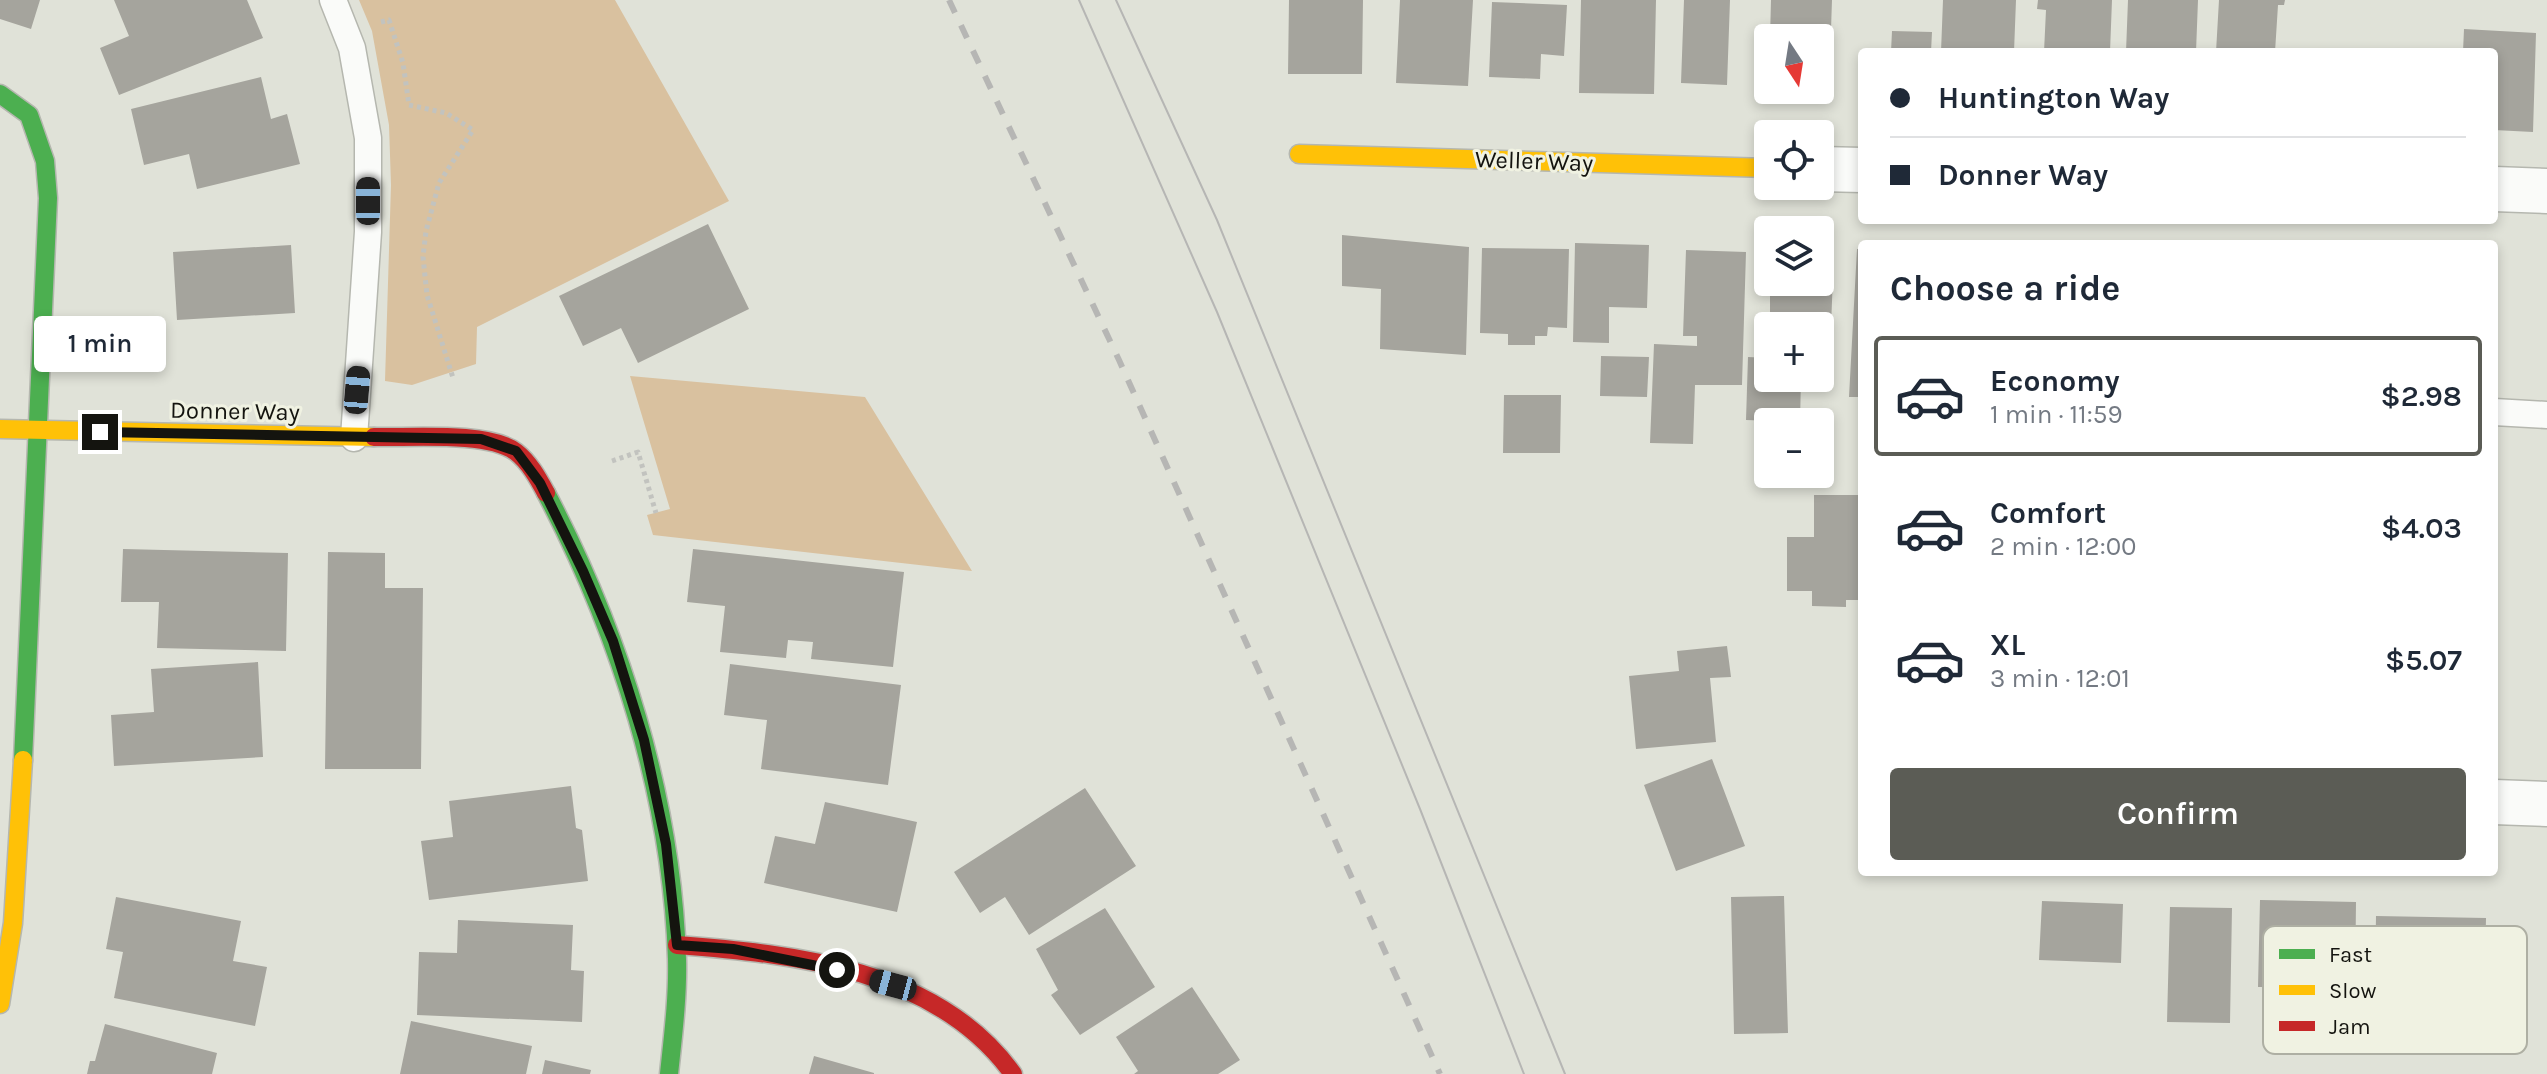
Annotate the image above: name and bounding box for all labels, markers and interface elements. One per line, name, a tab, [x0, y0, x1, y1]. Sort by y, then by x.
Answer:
north arrow	[1754, 24, 1834, 104]
map controls	[1754, 24, 1834, 488]
text: Huntington Way	[1938, 80, 2169, 116]
button: locate	[1754, 120, 1834, 200]
street label: Weller Way	[1474, 145, 1594, 177]
text: Donner Way	[1938, 157, 2108, 193]
car	[356, 177, 380, 225]
button: layers	[1754, 216, 1834, 296]
text: Choose a ride	[1890, 267, 2120, 309]
button: +	[1754, 312, 1834, 392]
callout: 1 min	[34, 316, 166, 372]
text: 1 min	[68, 328, 132, 359]
icon: car	[1894, 360, 1966, 432]
text: Economy	[1990, 363, 2120, 399]
car	[343, 365, 371, 415]
text: $2.98	[2381, 378, 2462, 414]
street label: Donner Way	[170, 396, 300, 426]
text: 1 min · 11:59	[1990, 399, 2122, 430]
button: −	[1754, 408, 1834, 488]
route end	[82, 414, 118, 450]
icon: car	[1894, 492, 1966, 564]
text: Comfort	[1990, 495, 2106, 531]
text: $4.03	[2381, 510, 2462, 546]
text: 2 min · 12:00	[1990, 531, 2137, 562]
icon: car	[1894, 624, 1966, 696]
text: XL	[1990, 627, 2025, 663]
text: $5.07	[2385, 642, 2462, 678]
text: 3 min · 12:01	[1990, 663, 2130, 694]
button: Confirm	[1890, 768, 2466, 860]
legend	[2263, 926, 2527, 1054]
text: Fast	[2329, 942, 2372, 968]
route start	[819, 952, 855, 988]
car	[867, 967, 919, 1003]
text: Slow	[2329, 978, 2376, 1004]
text: Jam	[2329, 1014, 2371, 1040]

